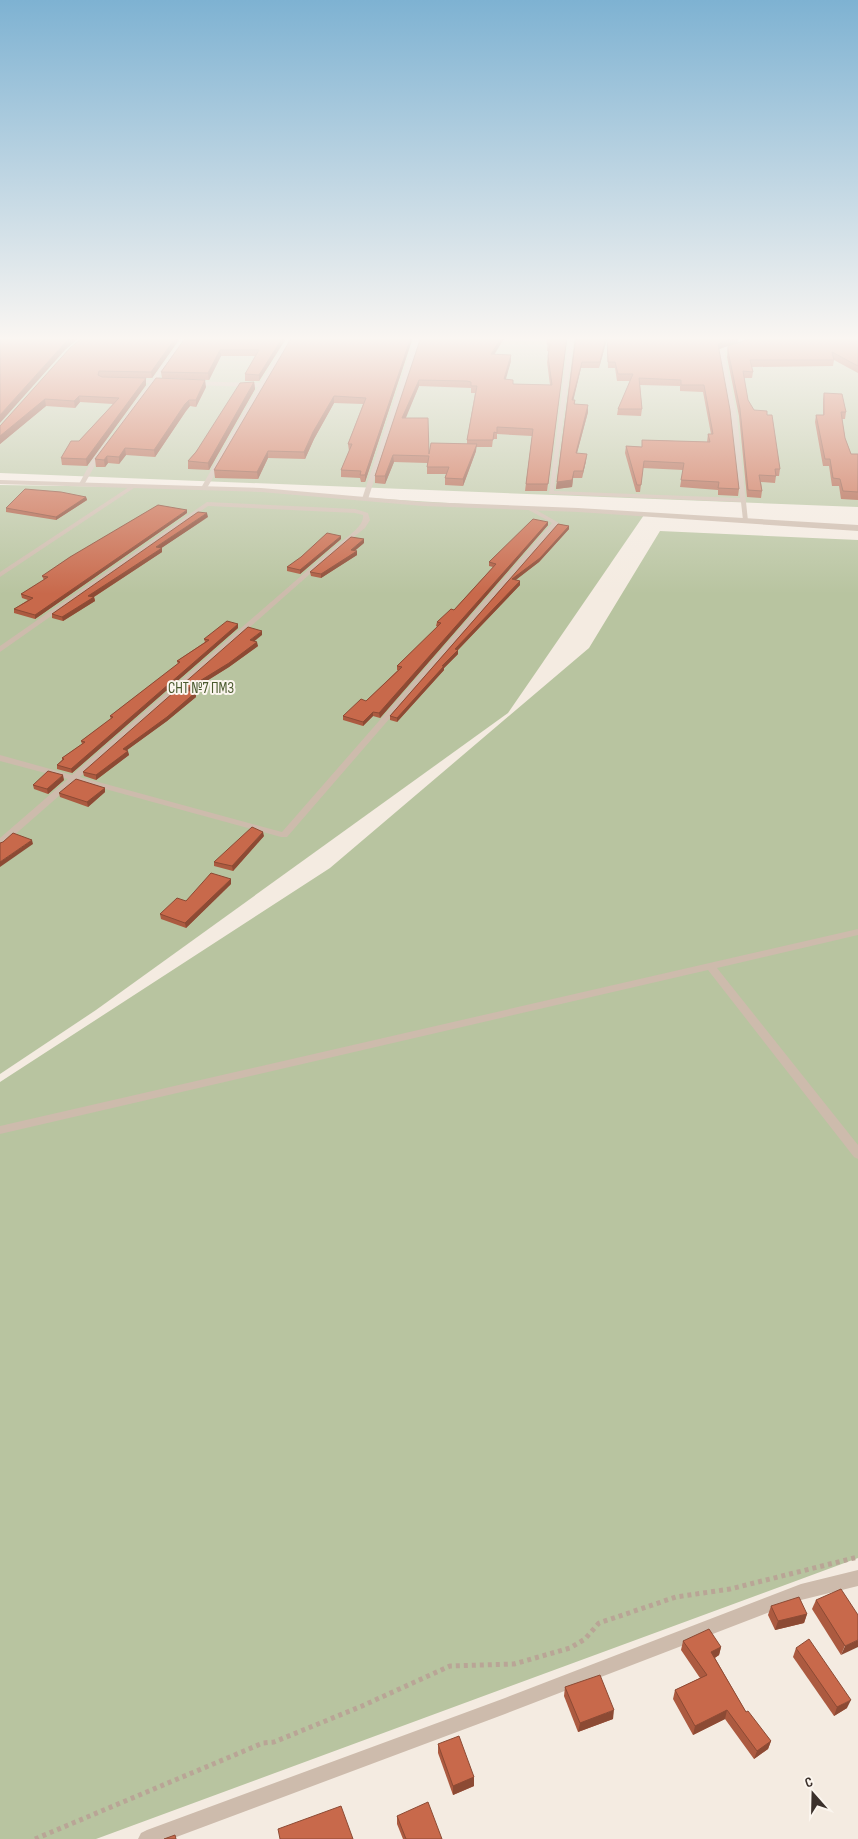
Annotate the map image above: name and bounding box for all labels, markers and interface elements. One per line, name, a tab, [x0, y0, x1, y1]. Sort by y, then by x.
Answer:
park label: СНТ №7 ПМЗ	[168, 679, 234, 698]
north arrow	[788, 1769, 838, 1819]
text: С	[802, 1773, 815, 1791]

